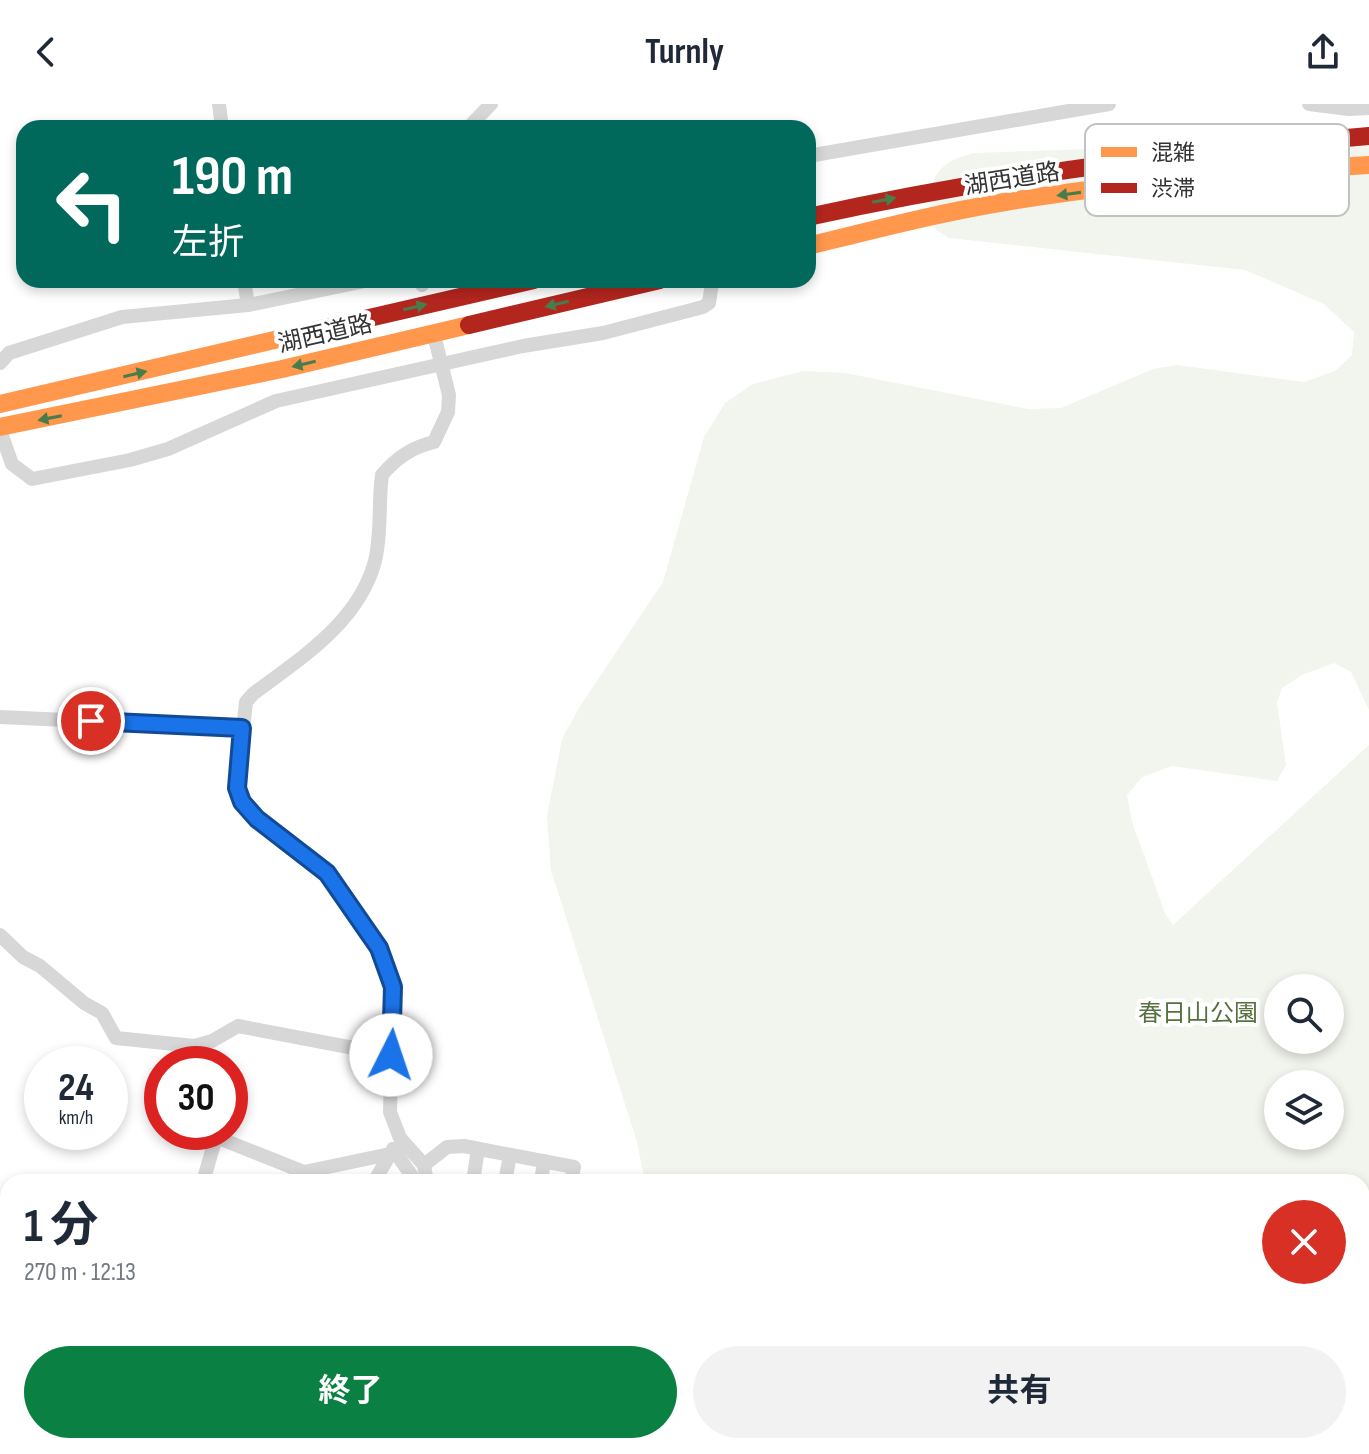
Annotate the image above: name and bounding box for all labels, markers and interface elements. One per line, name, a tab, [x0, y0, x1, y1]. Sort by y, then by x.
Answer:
icon: back	[24, 30, 68, 74]
icon: share	[1301, 30, 1345, 74]
text: Turnly	[645, 31, 724, 74]
legend	[1085, 124, 1349, 216]
text: 混雑	[1151, 140, 1195, 167]
text: 190 m	[172, 144, 293, 211]
icon: left	[40, 152, 144, 256]
street label: 湖西道路	[962, 157, 1062, 201]
text: 渋滞	[1151, 176, 1195, 203]
one-way arrow	[1056, 187, 1081, 200]
one-way arrow	[872, 193, 897, 206]
text: 左折	[172, 222, 244, 265]
one-way arrow	[544, 298, 569, 311]
one-way arrow	[402, 300, 427, 313]
street label: 湖西道路	[275, 309, 375, 359]
one-way arrow	[291, 358, 316, 371]
one-way arrow	[122, 367, 147, 380]
one-way arrow	[37, 412, 62, 424]
pin	[57, 687, 125, 755]
icon: arrive	[69, 699, 113, 743]
map controls	[1264, 974, 1344, 1150]
button: search	[1264, 974, 1344, 1054]
park label: 春日山公園	[1138, 999, 1258, 1028]
position arrow	[349, 1013, 433, 1097]
speed limit sign: 30	[144, 1046, 248, 1150]
text: 24	[58, 1064, 94, 1112]
button: layers	[1264, 1070, 1344, 1150]
text: km/h	[59, 1106, 93, 1130]
text: 1 分	[24, 1198, 98, 1255]
button: close	[1262, 1200, 1346, 1284]
text: 270 m · 12:13	[24, 1257, 136, 1288]
button: 終了	[24, 1346, 677, 1438]
button: 共有	[693, 1346, 1346, 1438]

